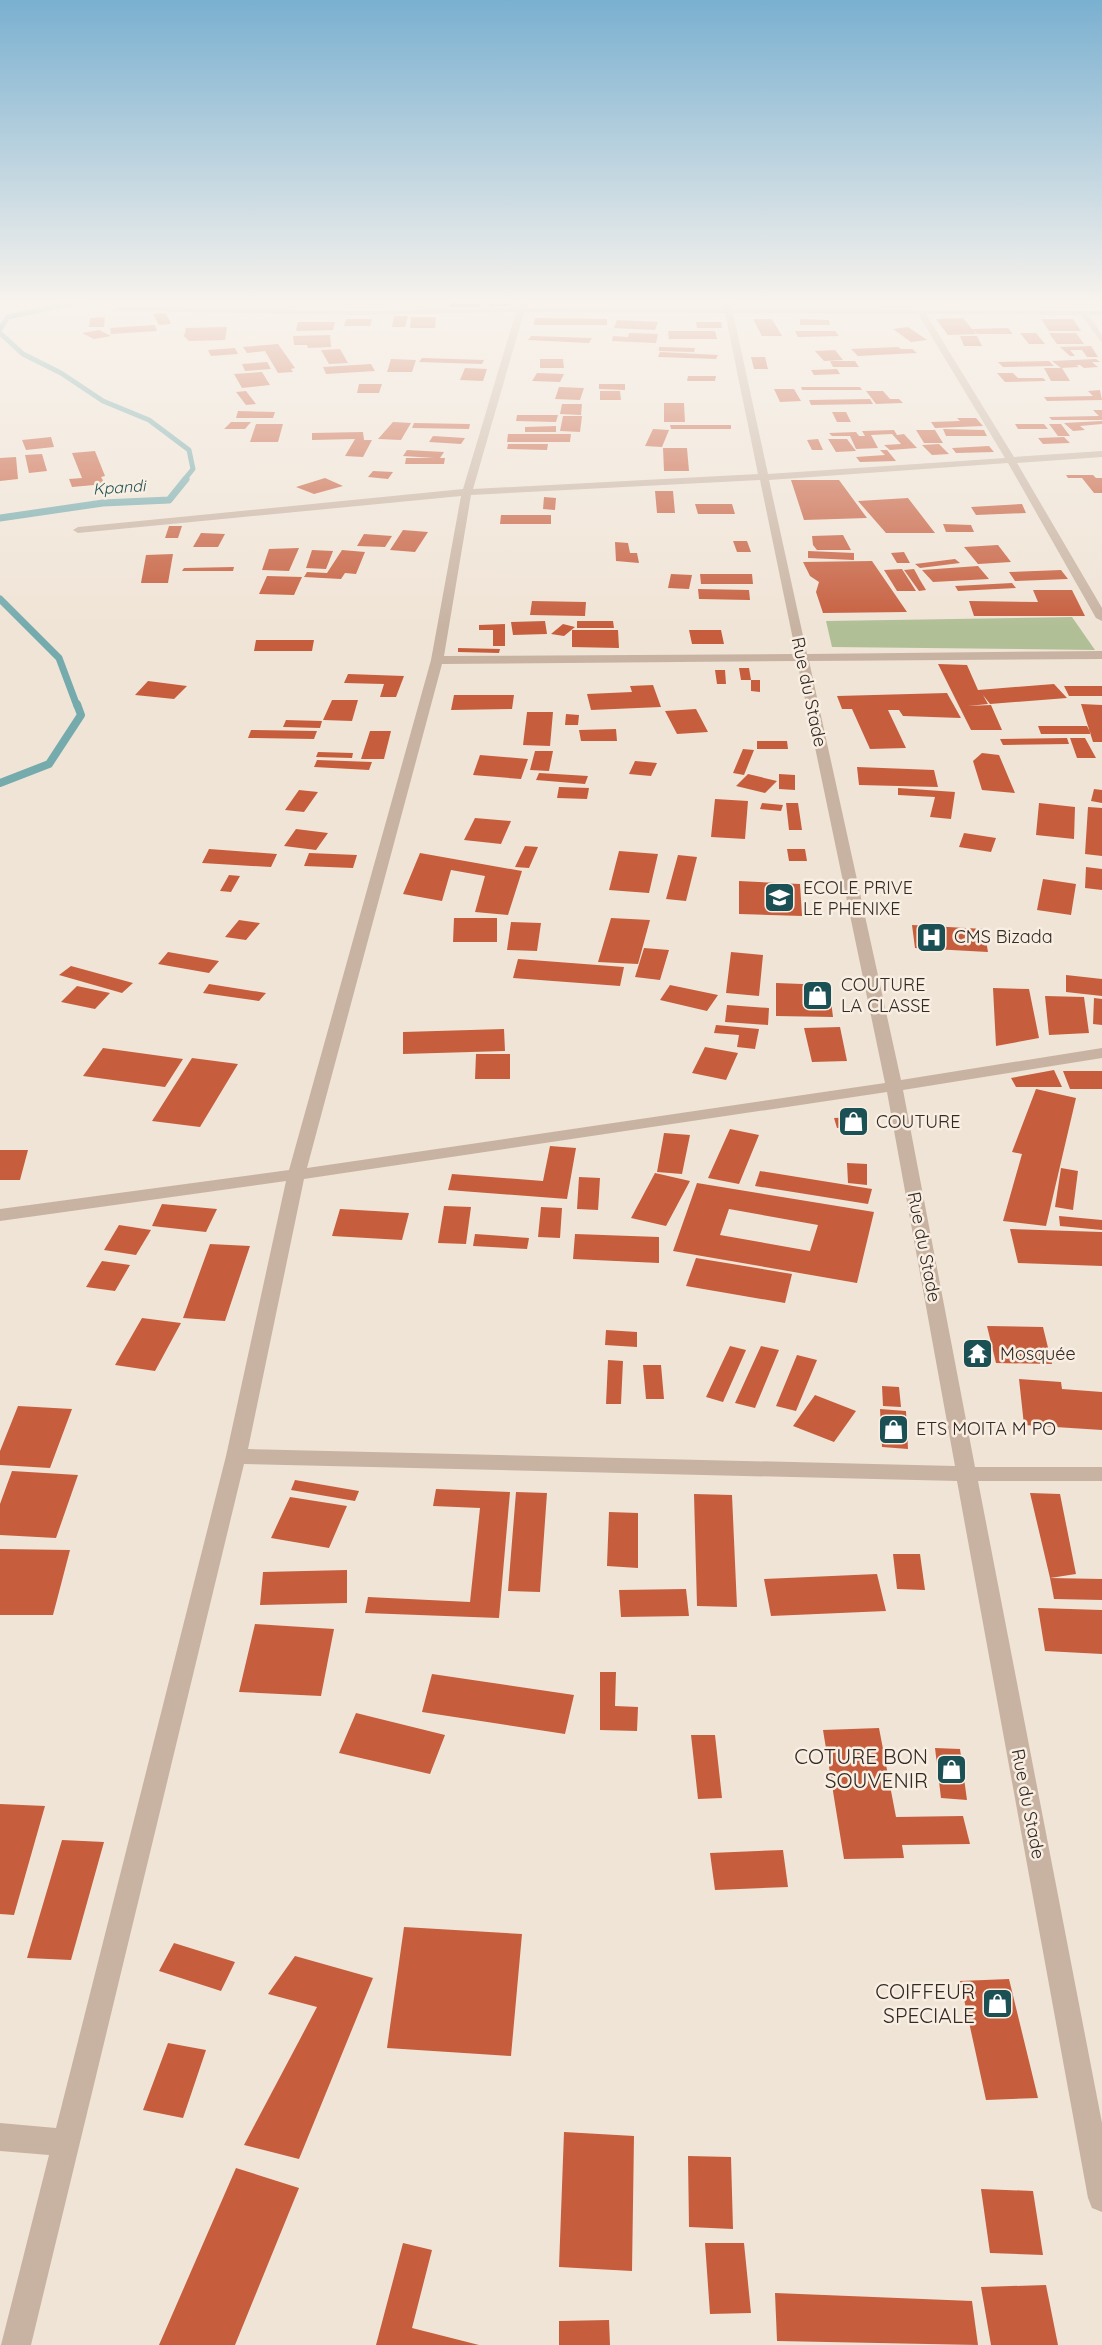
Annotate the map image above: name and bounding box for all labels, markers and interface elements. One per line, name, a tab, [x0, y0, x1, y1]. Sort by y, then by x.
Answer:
water label: Kpandi	[92, 475, 147, 499]
street label: Rue du Stade	[787, 635, 832, 749]
place label: ECOLE PRIVE LE PHENIXE	[803, 876, 913, 920]
school or university icon: ECOLE PRIVE LE PHENIXE	[763, 881, 797, 915]
hospital icon: CMS Bizada	[914, 920, 948, 954]
place label: CMS Bizada	[954, 925, 1053, 948]
place label: COUTURE LA CLASSE	[841, 973, 931, 1017]
shop icon: COUTURE LA CLASSE	[801, 978, 835, 1012]
shop icon: COUTURE	[836, 1105, 870, 1139]
place label: COUTURE	[876, 1110, 960, 1133]
street label: Rue du Stade	[903, 1190, 946, 1304]
temple icon: Mosquée	[960, 1337, 994, 1371]
place label: Mosquée	[1000, 1342, 1076, 1365]
shop icon: ETS MOITA M PO	[876, 1412, 910, 1446]
place label: ETS MOITA M PO	[916, 1417, 1056, 1440]
place label: COTURE BON SOUVENIR	[794, 1743, 928, 1793]
street label: Rue du Stade	[1007, 1747, 1050, 1861]
shop icon: COTURE BON SOUVENIR	[934, 1752, 968, 1786]
place label: COIFFEUR SPECIALE	[875, 1978, 975, 2028]
shop icon: COIFFEUR SPECIALE	[981, 1987, 1015, 2021]

